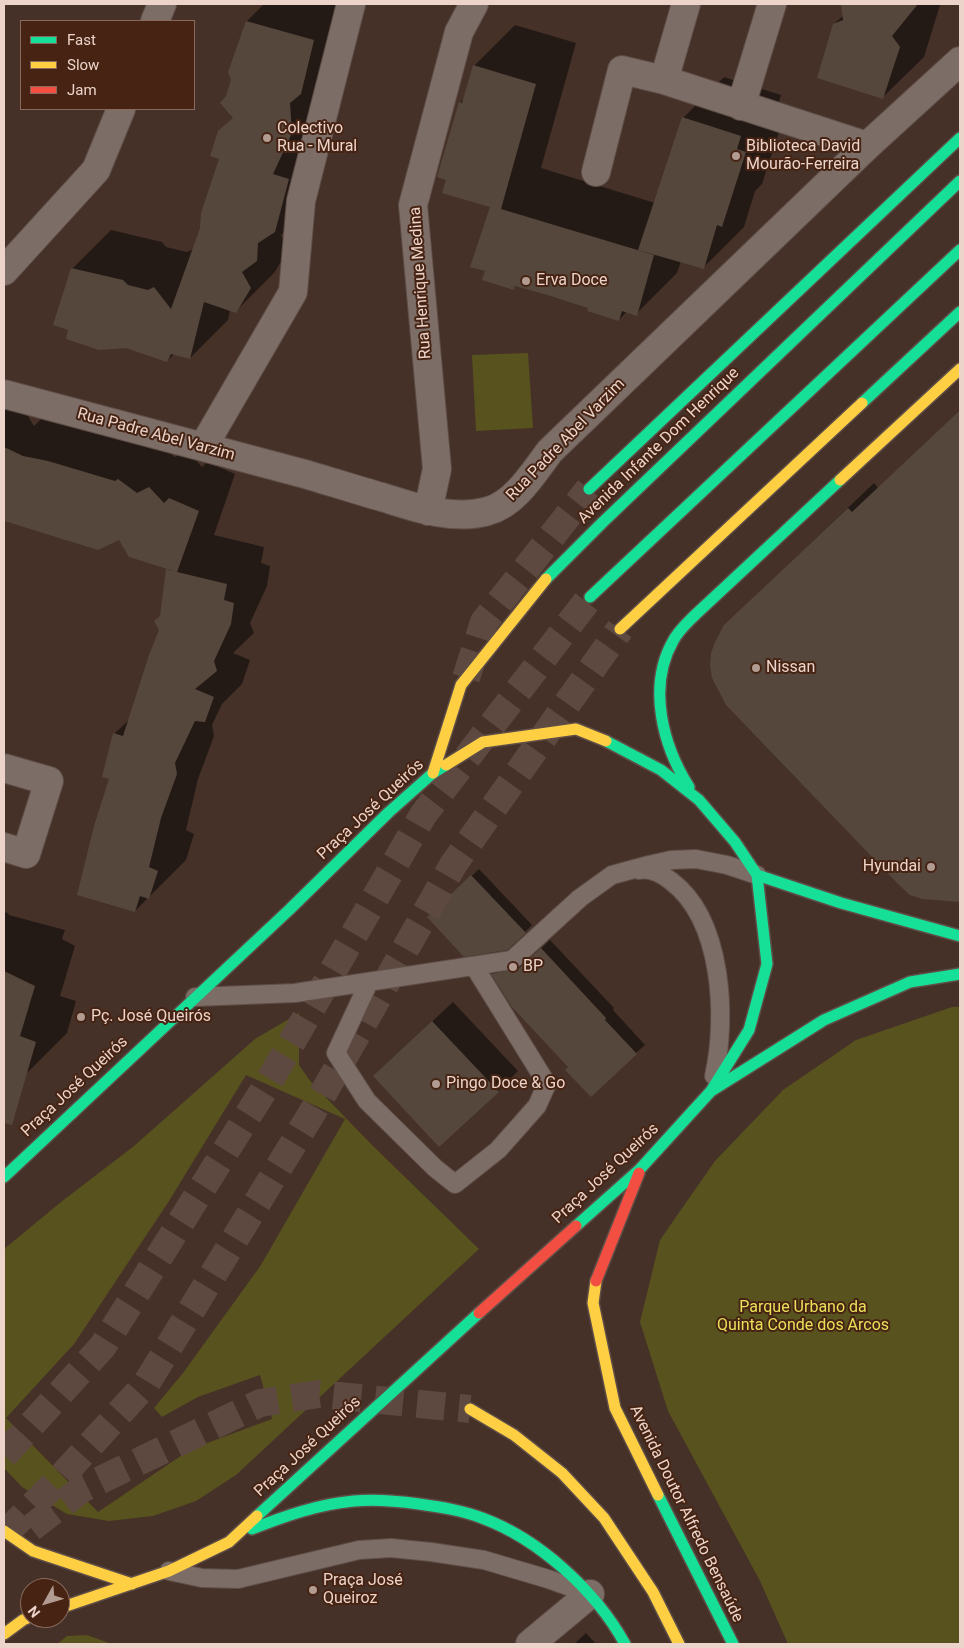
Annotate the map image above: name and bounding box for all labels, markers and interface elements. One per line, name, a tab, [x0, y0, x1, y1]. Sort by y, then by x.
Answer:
legend	[20, 20, 195, 110]
text: Fast	[67, 31, 96, 49]
text: Slow	[67, 56, 99, 74]
text: Jam	[67, 81, 97, 99]
place label: Colectivo Rua - Mural	[277, 119, 357, 157]
marker: Colectivo Rua - Mural	[261, 132, 273, 144]
place label: Biblioteca David Mourão-Ferreira	[746, 137, 860, 175]
marker: Biblioteca David Mourão-Ferreira	[730, 150, 742, 162]
street label: Rua Henrique Medina	[406, 206, 436, 360]
place label: Erva Doce	[536, 271, 607, 291]
marker: Erva Doce	[520, 275, 532, 287]
street label: Avenida Infante Dom Henrique	[574, 364, 744, 528]
street label: Rua Padre Abel Varzim	[503, 375, 629, 505]
street label: Rua Padre Abel Varzim	[75, 405, 237, 465]
place label: Nissan	[766, 658, 815, 678]
marker: Nissan	[750, 662, 762, 674]
street label: Praça José Queirós	[314, 756, 428, 864]
place label: Hyundai	[863, 857, 921, 877]
marker: Hyundai	[925, 861, 937, 873]
place label: BP	[523, 957, 543, 977]
marker: BP	[507, 961, 519, 973]
place label: Pç. José Queirós	[91, 1007, 211, 1027]
marker: Pç. José Queirós	[75, 1011, 87, 1023]
street label: Praça José Queirós	[18, 1033, 132, 1141]
place label: Pingo Doce & Go	[446, 1074, 565, 1094]
marker: Pingo Doce & Go	[430, 1078, 442, 1090]
street label: Praça José Queirós	[549, 1120, 663, 1228]
park label: Parque Urbano da Quinta Conde dos Arcos	[717, 1298, 889, 1336]
street label: Praça José Queirós	[251, 1393, 365, 1501]
street label: Avenida Doutor Alfredo Bensaúde	[625, 1402, 747, 1626]
place label: Praça José Queiroz	[323, 1571, 403, 1609]
north arrow	[20, 1578, 70, 1628]
marker: Praça José Queiroz	[307, 1584, 319, 1596]
text: N	[25, 1603, 43, 1621]

